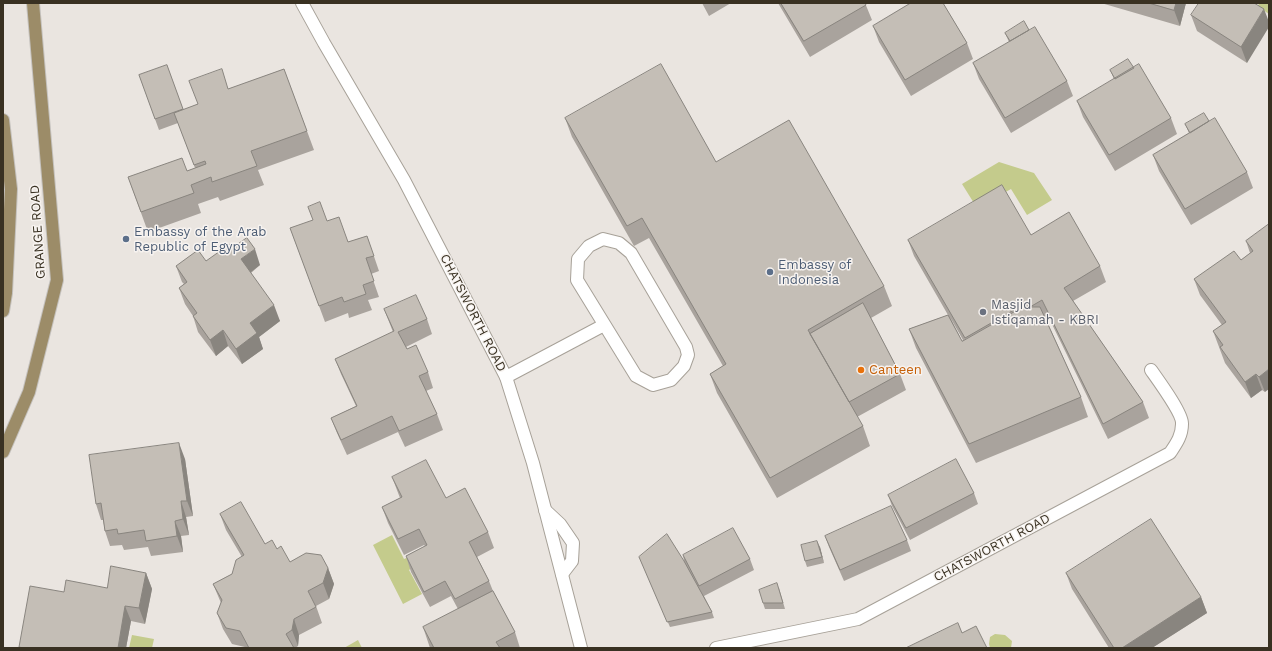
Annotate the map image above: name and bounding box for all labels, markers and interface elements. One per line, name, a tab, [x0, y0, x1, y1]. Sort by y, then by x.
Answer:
street label: GRANGE ROAD	[27, 184, 49, 280]
place label: Embassy of the Arab Republic of Egypt	[134, 224, 267, 255]
marker: Embassy of the Arab Republic of Egypt	[121, 234, 131, 244]
street label: CHATSWORTH ROAD	[437, 252, 509, 374]
place label: Embassy of Indonesia	[778, 257, 851, 288]
marker: Embassy of Indonesia	[765, 267, 775, 277]
place label: Masjid Istiqamah - KBRI	[991, 297, 1099, 328]
marker: Masjid Istiqamah - KBRI	[978, 307, 988, 317]
place label: Canteen	[869, 362, 922, 378]
marker: Canteen	[856, 365, 866, 375]
street label: CHATSWORTH ROAD	[931, 511, 1053, 585]

